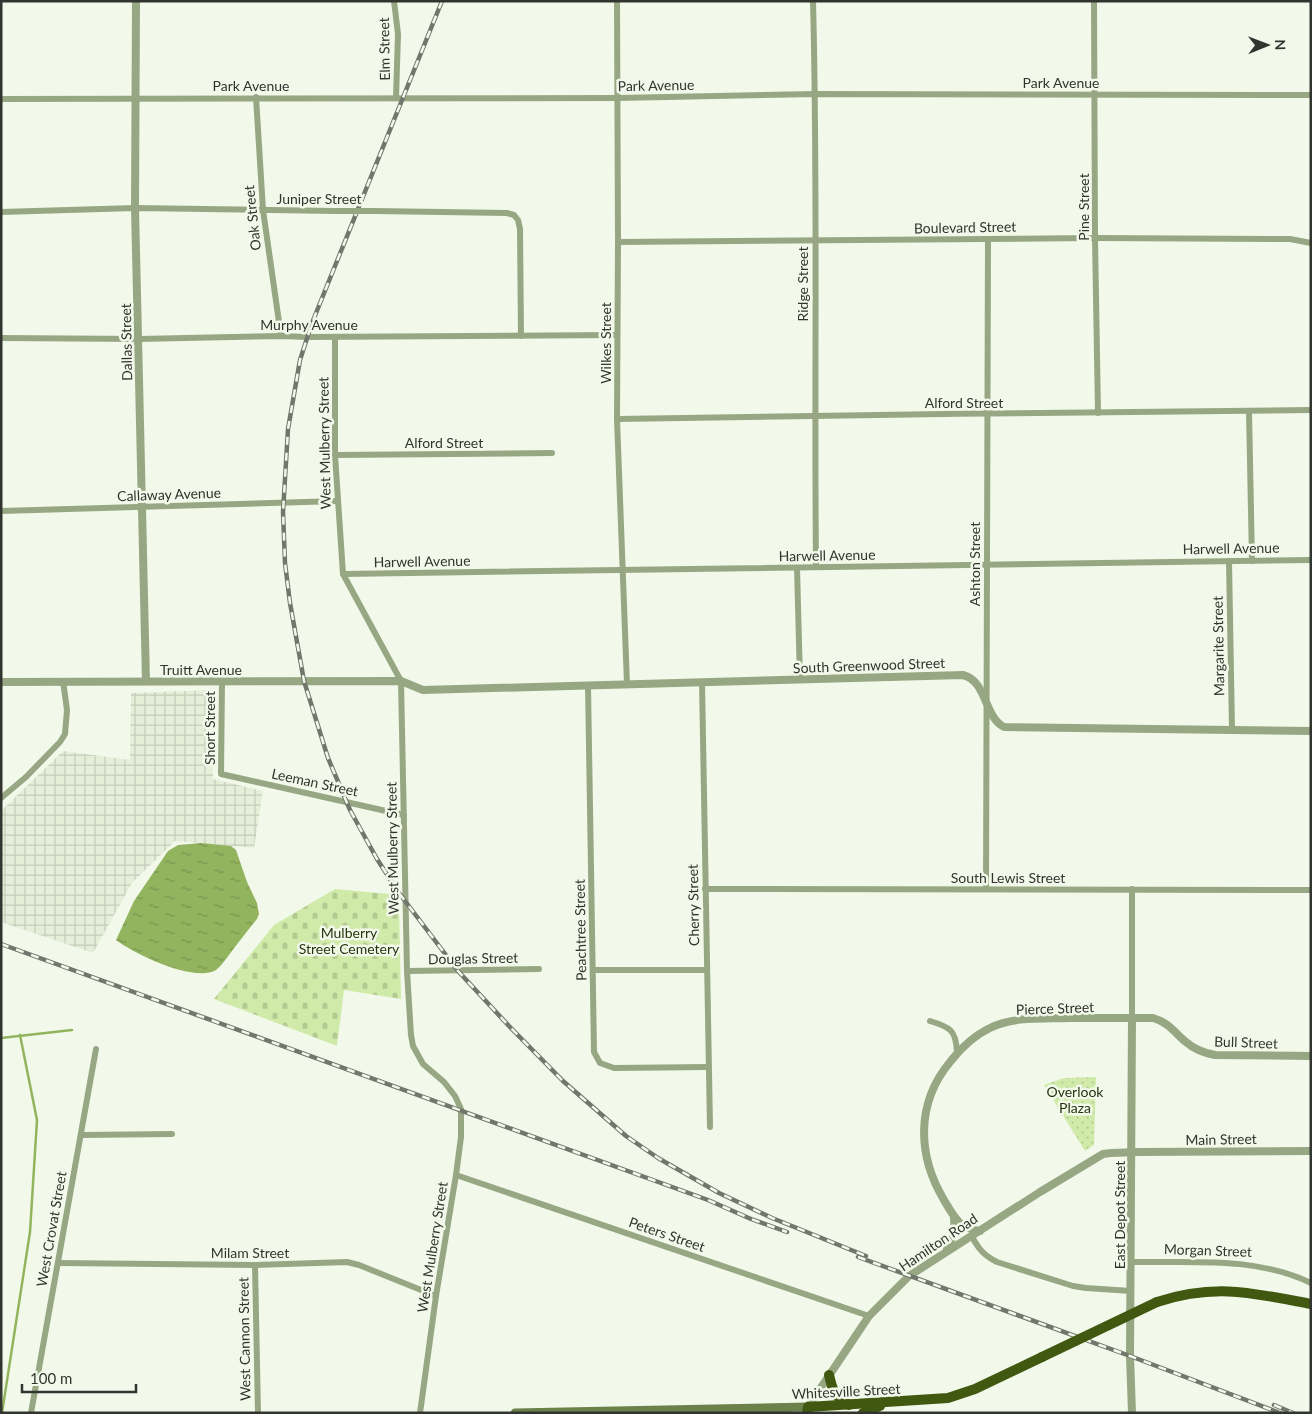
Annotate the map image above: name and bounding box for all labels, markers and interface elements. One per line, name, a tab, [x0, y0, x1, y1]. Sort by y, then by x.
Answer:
street label: Elm Street	[375, 17, 393, 81]
north arrow	[1242, 20, 1292, 70]
text: N	[1272, 39, 1289, 50]
street label: Park Avenue	[1023, 74, 1099, 91]
street label: Park Avenue	[617, 76, 695, 94]
street label: Park Avenue	[213, 77, 289, 94]
street label: Pine Street	[1075, 173, 1092, 241]
street label: Oak Street	[240, 185, 264, 251]
street label: Juniper Street	[276, 190, 362, 207]
street label: Boulevard Street	[914, 218, 1016, 236]
street label: Ridge Street	[794, 247, 811, 321]
street label: Wilkes Street	[597, 302, 614, 384]
street label: Dallas Street	[117, 303, 135, 381]
street label: Murphy Avenue	[260, 316, 358, 333]
street label: West Mulberry Street	[314, 377, 334, 509]
street label: Alford Street	[925, 394, 1003, 411]
street label: Alford Street	[405, 434, 483, 451]
street label: Callaway Avenue	[117, 484, 221, 504]
street label: Ashton Street	[966, 522, 983, 606]
street label: Harwell Avenue	[1182, 539, 1280, 557]
street label: Harwell Avenue	[778, 546, 876, 564]
street label: Harwell Avenue	[373, 552, 471, 570]
street label: Margarite Street	[1209, 596, 1227, 696]
street label: South Greenwood Street	[793, 654, 945, 676]
street label: Truitt Avenue	[160, 661, 242, 678]
street label: Short Street	[201, 691, 218, 765]
street label: Leeman Street	[270, 765, 360, 799]
street label: West Mulberry Street	[382, 782, 402, 914]
street label: Cherry Street	[684, 864, 702, 946]
street label: South Lewis Street	[951, 869, 1065, 886]
street label: Peachtree Street	[571, 879, 589, 981]
park label: Mulberry Street Cemetery	[299, 924, 400, 957]
street label: Douglas Street	[428, 949, 518, 967]
street label: Pierce Street	[1016, 998, 1094, 1018]
street label: Bull Street	[1214, 1032, 1278, 1052]
park label: Overlook Plaza	[1047, 1083, 1104, 1116]
street label: Main Street	[1185, 1130, 1257, 1148]
street label: East Depot Street	[1111, 1161, 1128, 1269]
street label: West Crovat Street	[32, 1170, 70, 1288]
street label: West Mulberry Street	[413, 1180, 451, 1314]
street label: Hamilton Road	[896, 1210, 980, 1274]
street label: Peters Street	[627, 1213, 707, 1255]
street label: Morgan Street	[1164, 1240, 1252, 1260]
street label: Milam Street	[211, 1244, 289, 1261]
street label: West Cannon Street	[234, 1277, 254, 1401]
scale bar	[22, 1362, 136, 1394]
text: 100 m	[30, 1369, 72, 1387]
street label: Whitesville Street	[791, 1380, 901, 1402]

